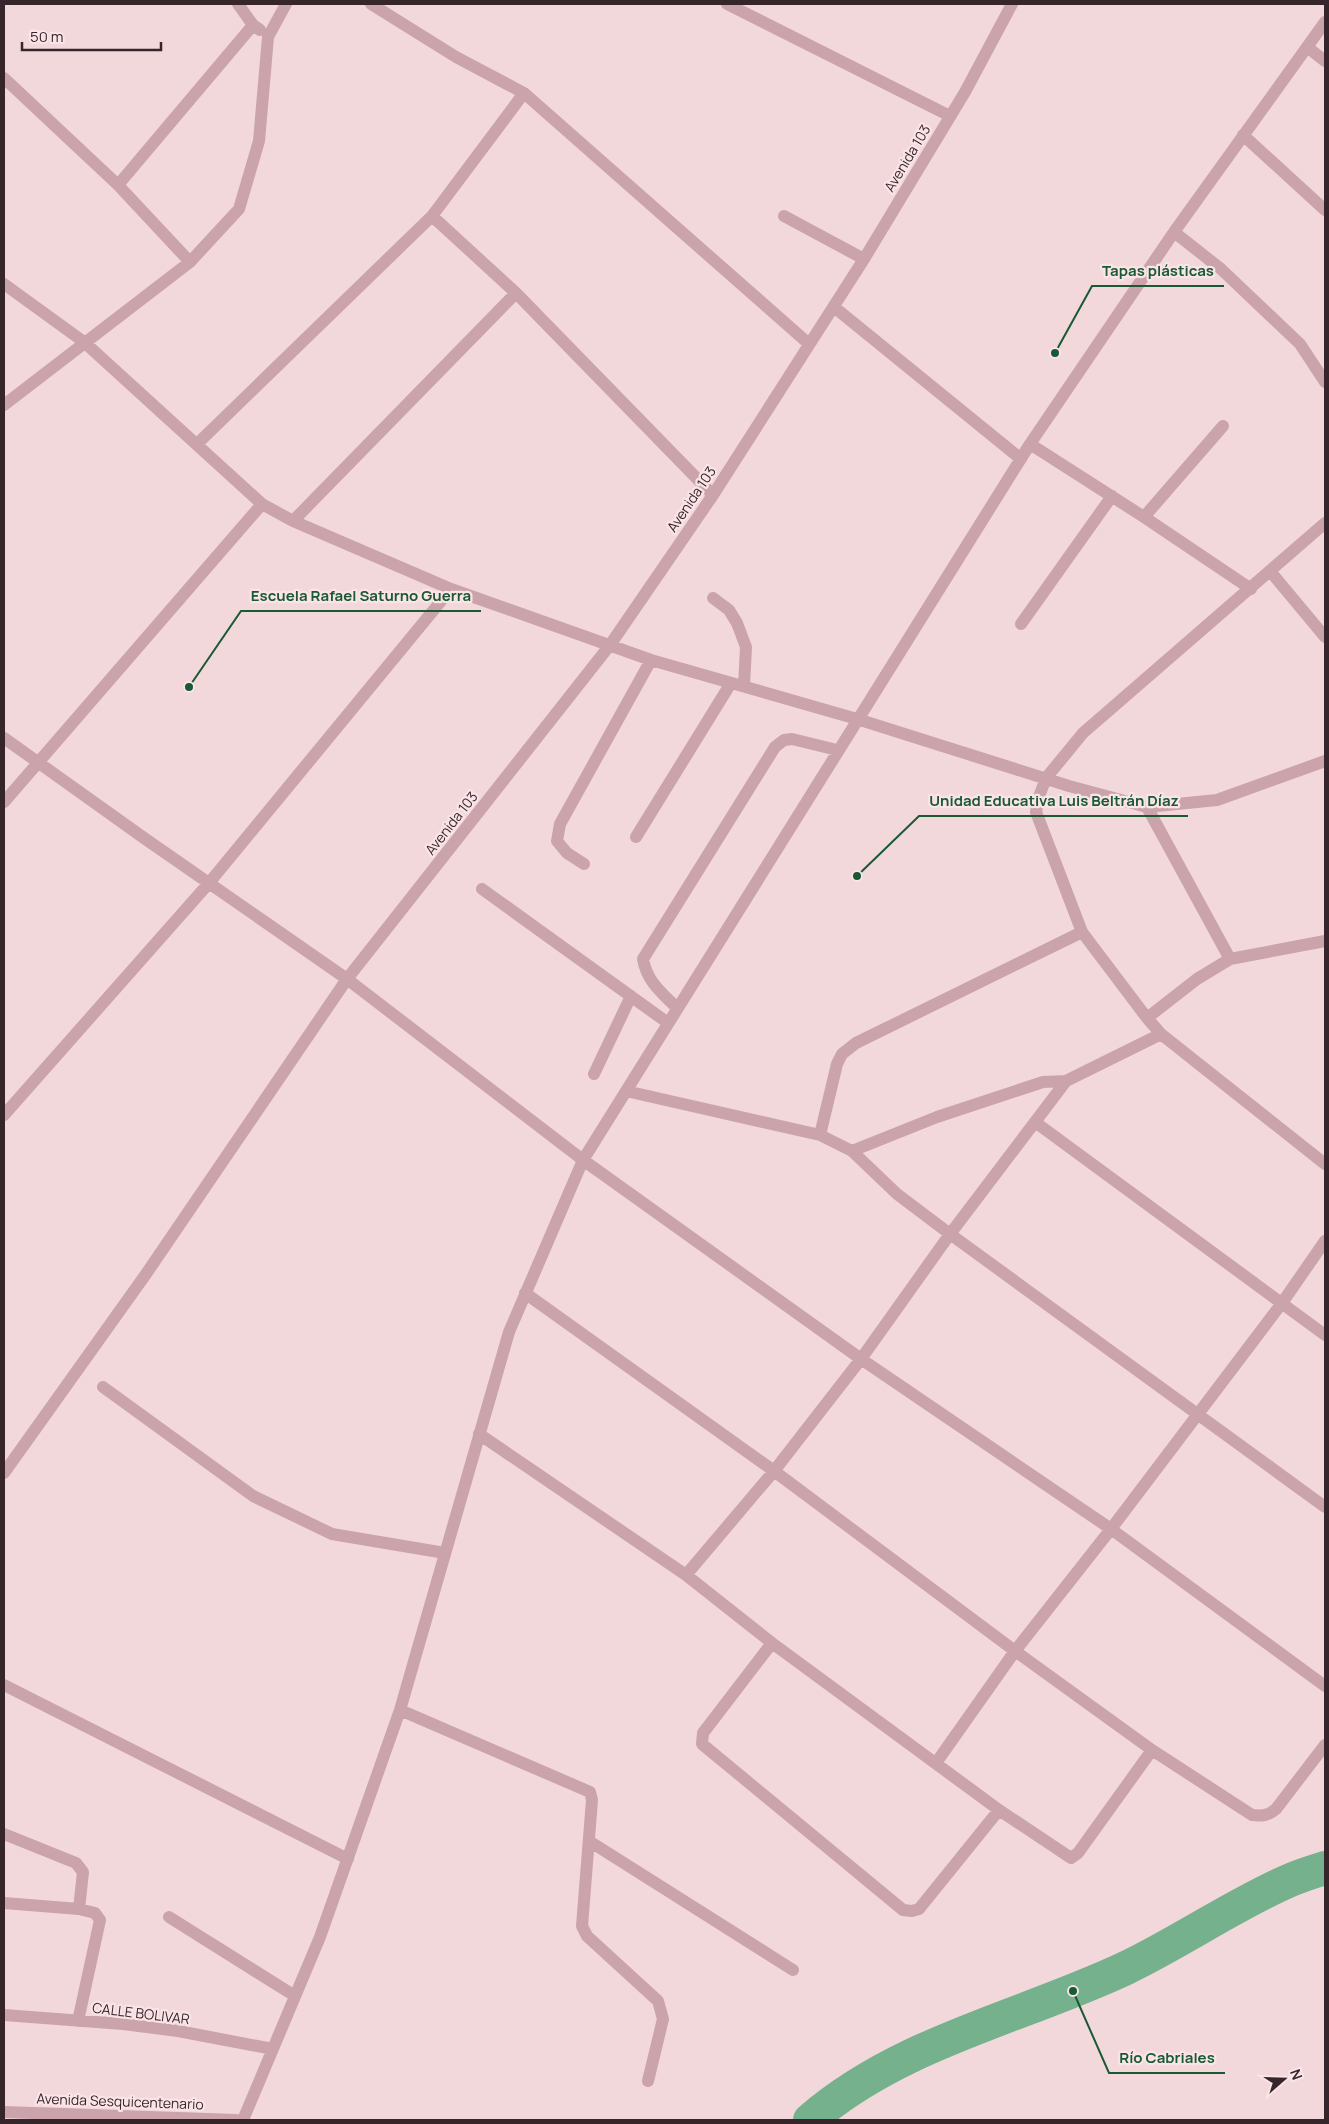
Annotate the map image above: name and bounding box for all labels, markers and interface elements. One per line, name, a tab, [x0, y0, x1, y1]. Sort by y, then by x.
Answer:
scale bar	[22, 20, 161, 52]
text: 50 m	[30, 26, 64, 47]
street label: Avenida 103	[879, 121, 935, 195]
callout: Tapas plásticas	[1092, 256, 1224, 286]
text: Tapas plásticas	[1102, 260, 1214, 281]
street label: Avenida 103	[662, 462, 720, 536]
callout: Escuela Rafael Saturno Guerra	[241, 581, 481, 611]
text: Escuela Rafael Saturno Guerra	[251, 585, 471, 606]
callout: Unidad Educativa Luis Beltrán Díaz	[919, 786, 1188, 816]
street label: Avenida 103	[420, 787, 482, 859]
text: Unidad Educativa Luis Beltrán Díaz	[929, 790, 1179, 811]
street label: CALLE BOLIVAR	[91, 1998, 191, 2028]
callout: Río Cabriales	[1109, 2043, 1225, 2073]
text: Río Cabriales	[1119, 2047, 1215, 2068]
north arrow	[1259, 2054, 1309, 2104]
text: N	[1286, 2066, 1307, 2082]
street label: Avenida Sesquicentenario	[36, 2089, 204, 2113]

